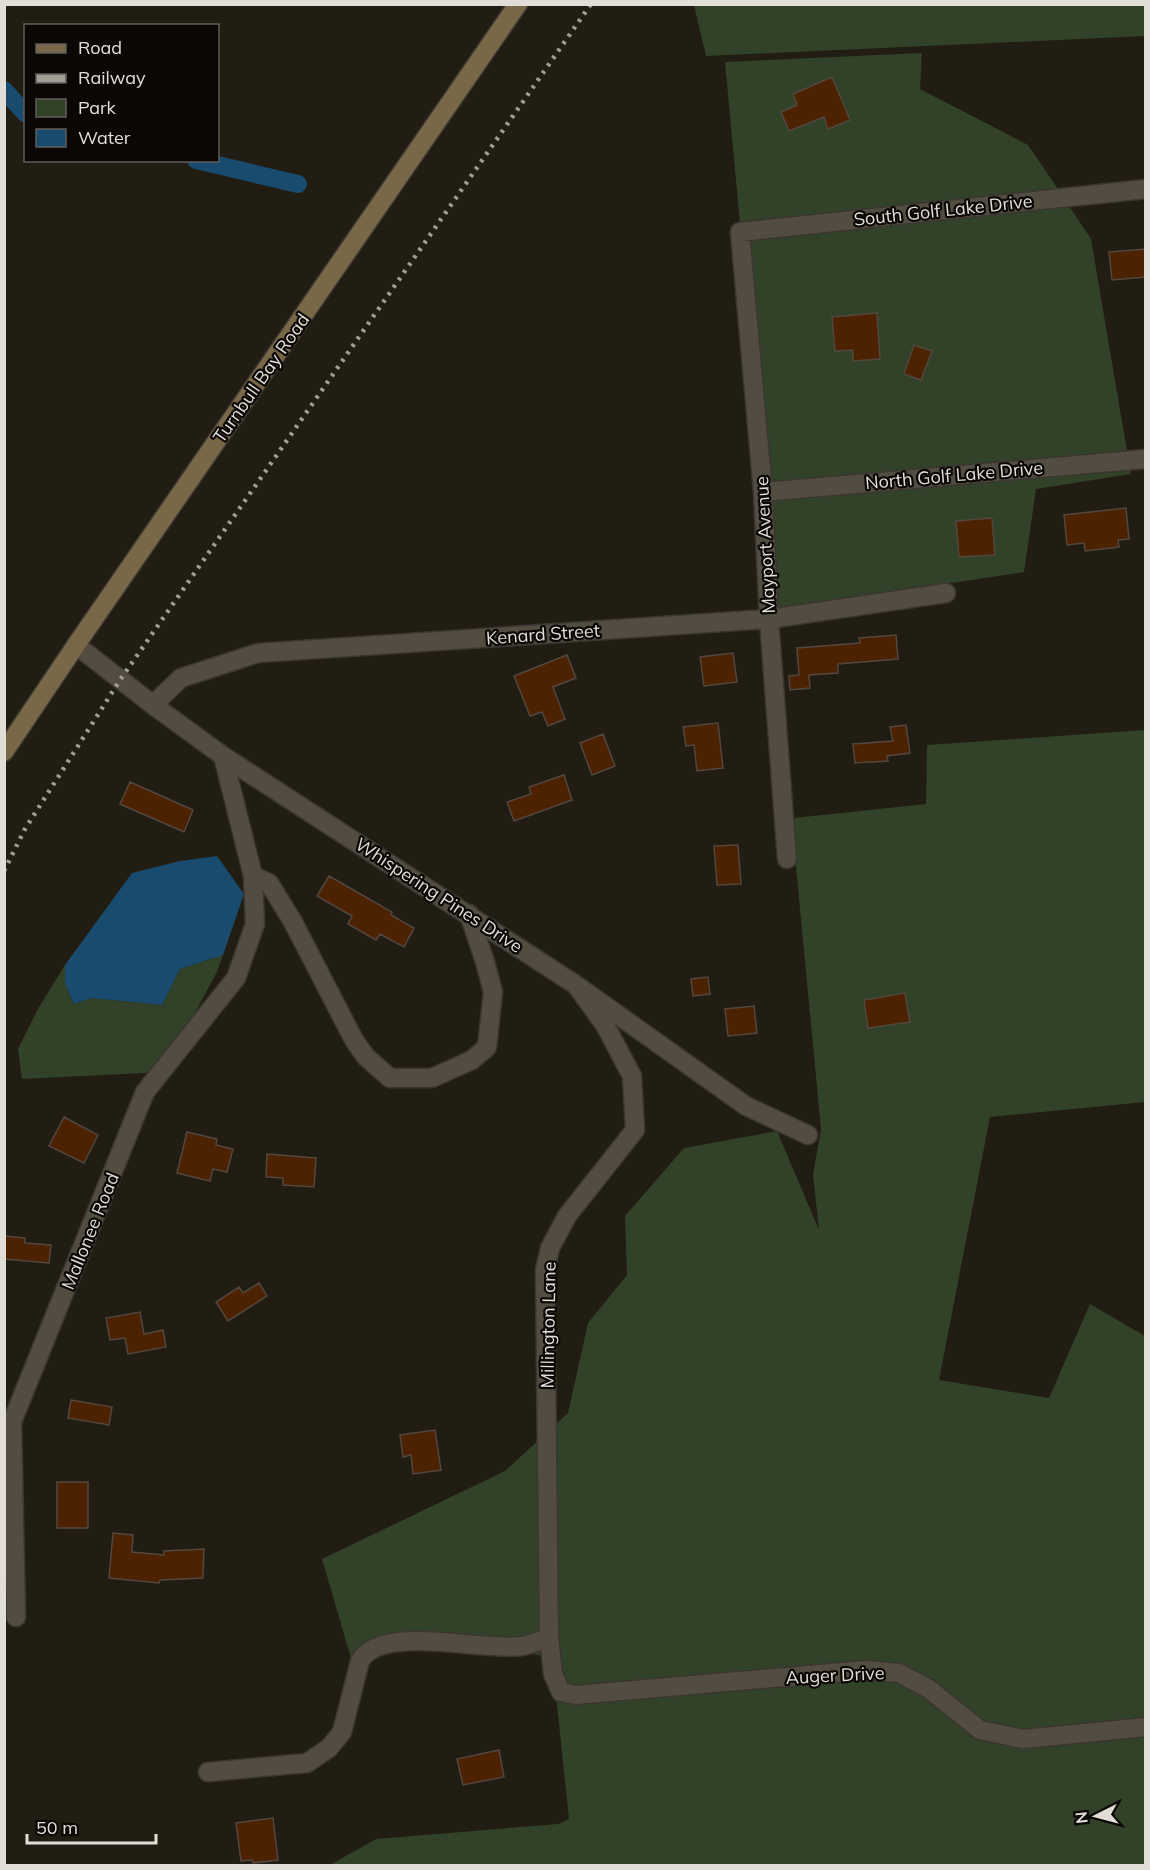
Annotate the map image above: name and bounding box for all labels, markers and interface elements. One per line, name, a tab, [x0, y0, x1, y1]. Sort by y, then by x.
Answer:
legend	[24, 24, 219, 162]
text: Road	[78, 36, 122, 59]
text: Railway	[78, 66, 146, 89]
text: Park	[78, 96, 117, 119]
text: Water	[78, 126, 131, 149]
street label: South Golf Lake Drive	[853, 189, 1033, 231]
street label: Turnbull Bay Road	[208, 309, 314, 447]
street label: North Golf Lake Drive	[864, 456, 1044, 494]
street label: Mayport Avenue	[750, 476, 780, 614]
street label: Kenard Street	[485, 619, 601, 649]
street label: Whispering Pines Drive	[351, 832, 527, 958]
street label: Mallonee Road	[56, 1169, 124, 1293]
street label: Millington Lane	[535, 1261, 561, 1389]
street label: Auger Drive	[785, 1661, 885, 1689]
north arrow	[1066, 1786, 1126, 1846]
scale bar	[27, 1807, 156, 1845]
text: N	[1071, 1811, 1092, 1825]
text: 50 m	[36, 1816, 78, 1839]

